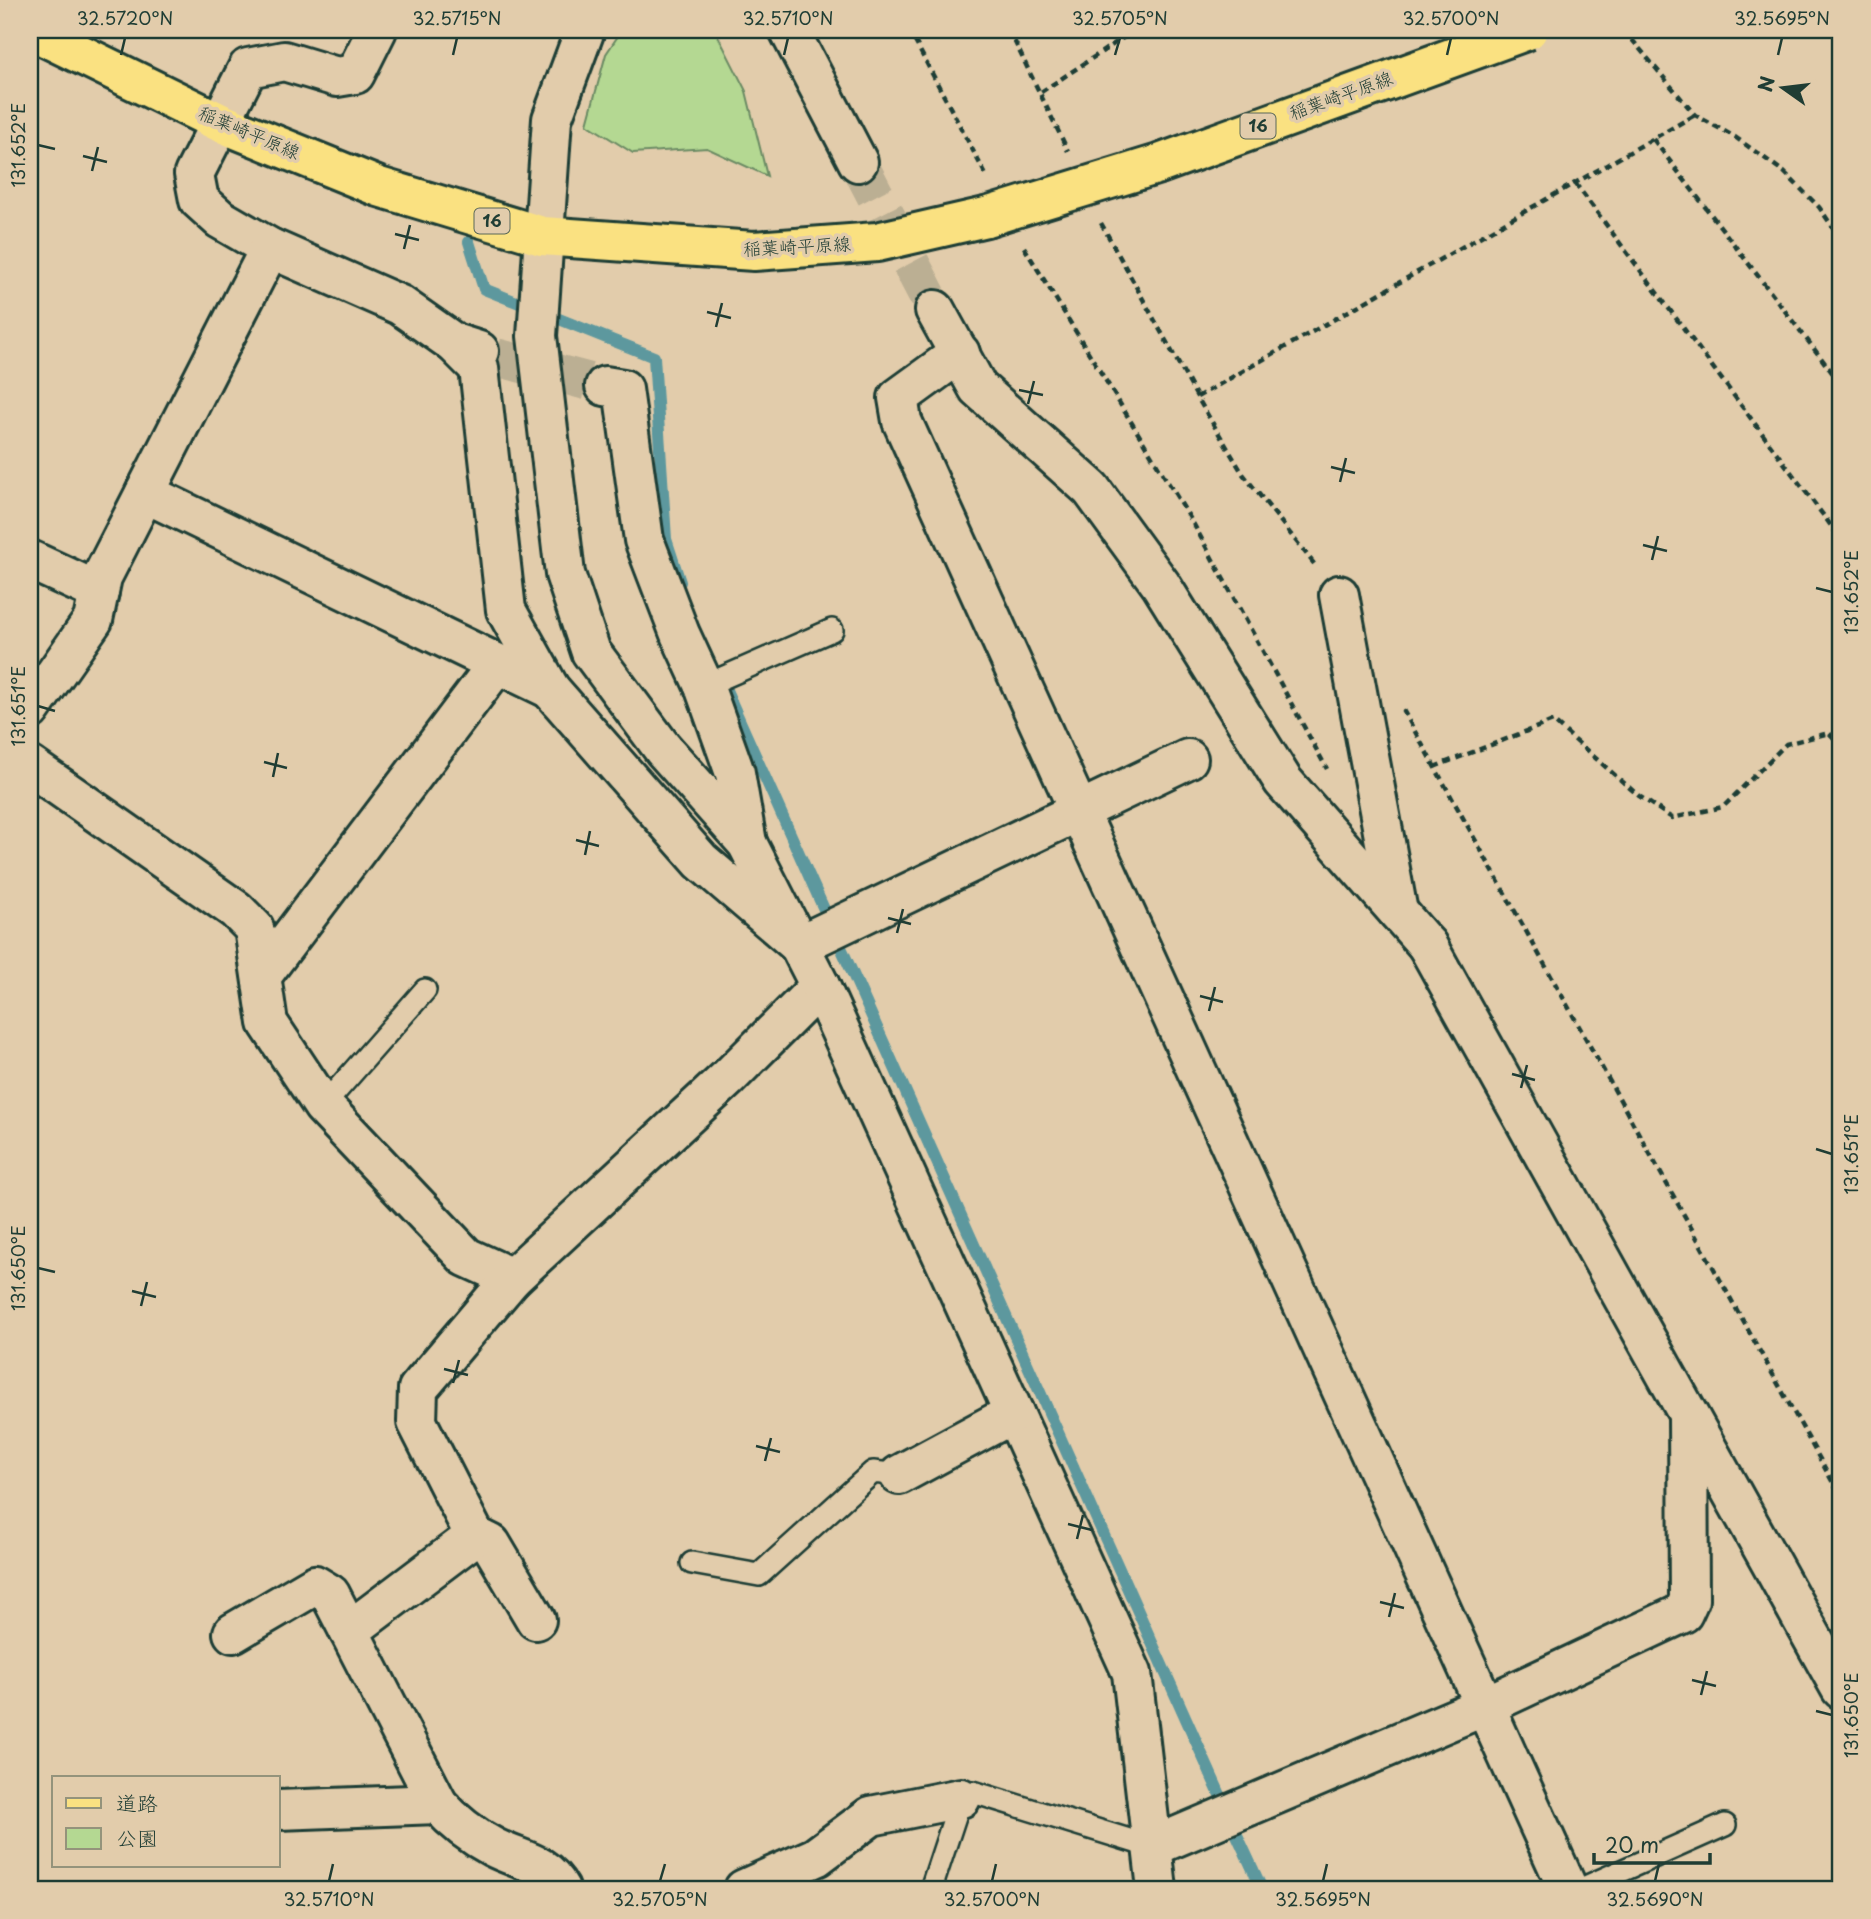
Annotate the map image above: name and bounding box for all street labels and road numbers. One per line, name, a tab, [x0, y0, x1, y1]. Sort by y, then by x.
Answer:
street label: 稲葉崎平原線	[1285, 63, 1396, 126]
street label: 稲葉崎平原線	[195, 98, 305, 165]
road number: 16	[1240, 114, 1276, 138]
road number: 16	[475, 209, 510, 234]
street label: 稲葉崎平原線	[742, 229, 852, 262]

